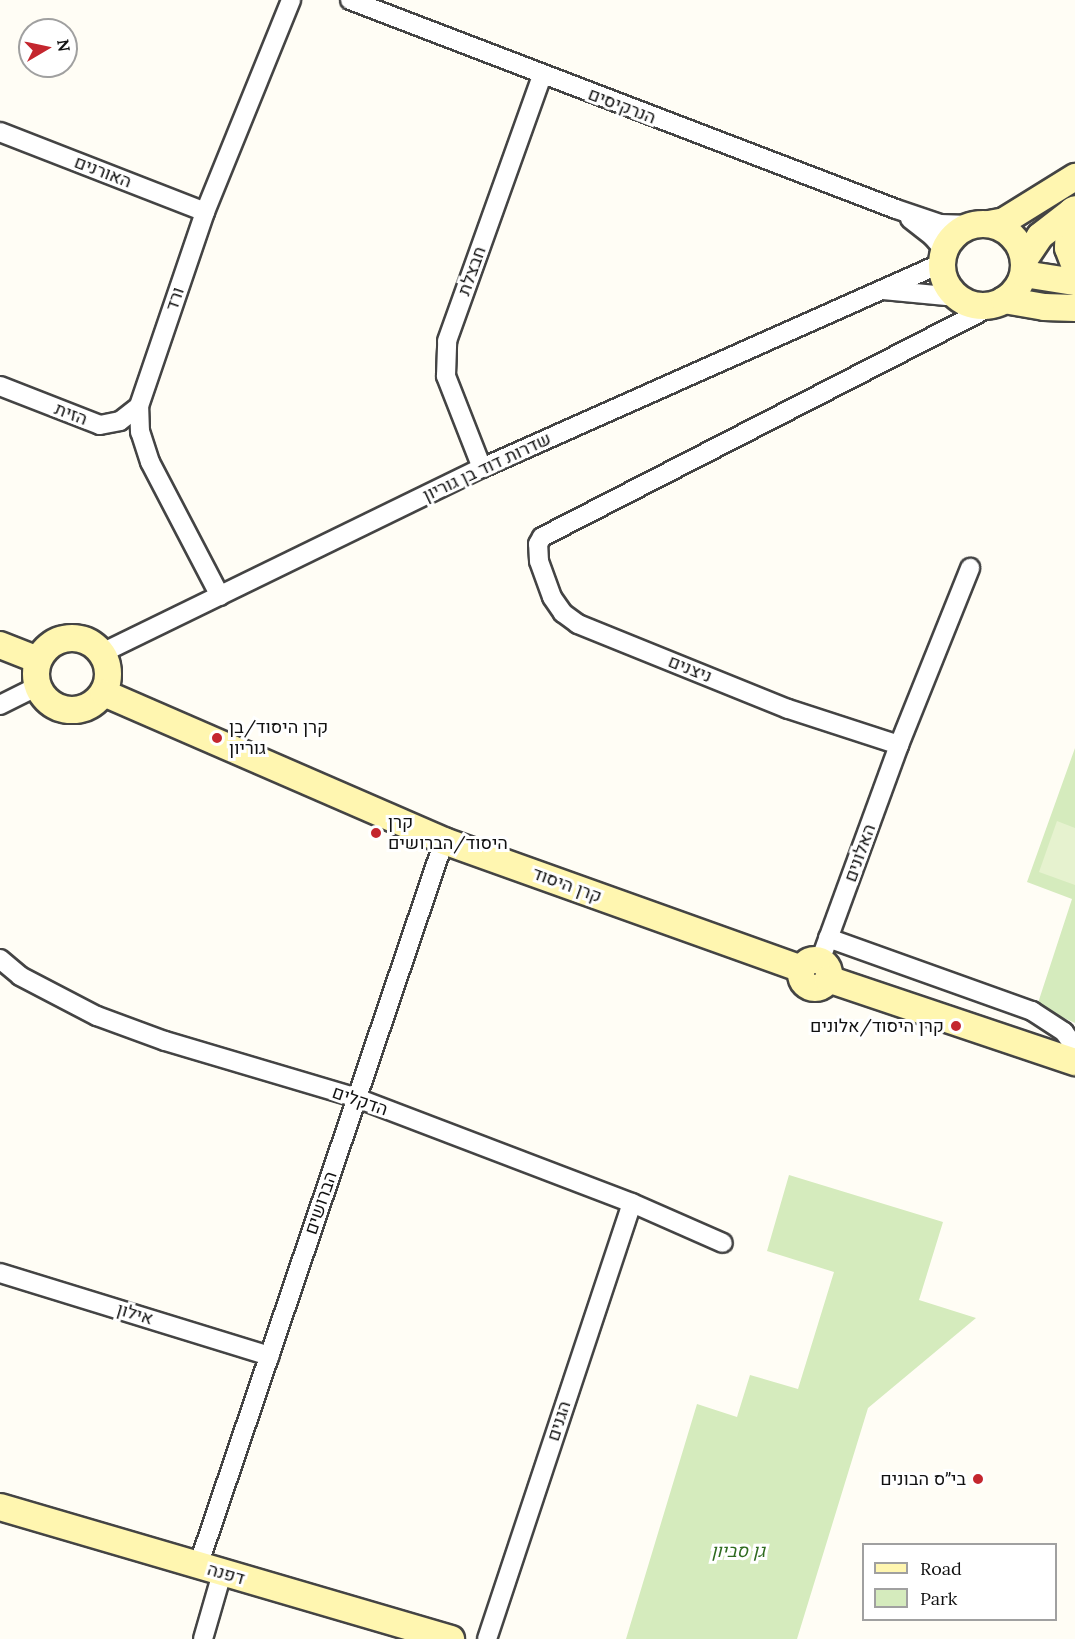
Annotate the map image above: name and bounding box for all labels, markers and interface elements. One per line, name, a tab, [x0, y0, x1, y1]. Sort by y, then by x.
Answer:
north arrow	[18, 18, 78, 78]
text: N	[53, 38, 75, 53]
street label: הנרקיסים	[585, 83, 659, 129]
street label: האורנים	[71, 151, 135, 193]
street label: חבצלת	[453, 243, 491, 299]
street label: ורד	[161, 284, 189, 314]
street label: הזית	[51, 398, 91, 430]
street label: שדרות דוד בן גוריון	[419, 428, 555, 506]
street label: ניצנים	[665, 651, 715, 687]
place label: קרן היסוד/בן גוריון	[229, 717, 328, 760]
marker: קרן היסוד/בן גוריון	[210, 731, 224, 745]
place label: קרן היסוד/הברושים	[388, 812, 508, 854]
street label: האלונים	[840, 821, 880, 885]
marker: קרן היסוד/הברושים	[369, 826, 383, 840]
street label: קרן היסוד	[529, 863, 605, 907]
place label: קרן היסוד/אלונים	[810, 1015, 944, 1037]
marker: קרן היסוד/אלונים	[949, 1019, 963, 1033]
street label: הדקלים	[329, 1081, 391, 1121]
street label: הברושים	[300, 1169, 342, 1237]
street label: אילון	[114, 1298, 156, 1330]
street label: הגנים	[542, 1398, 576, 1444]
place label: בי״ס הבונים	[880, 1468, 966, 1490]
marker: בי״ס הבונים	[971, 1472, 985, 1486]
park label: גן סביון	[711, 1540, 765, 1562]
legend	[862, 1543, 1057, 1621]
text: Road	[920, 1557, 962, 1580]
street label: דפנה	[205, 1558, 247, 1590]
text: Park	[920, 1587, 957, 1610]

